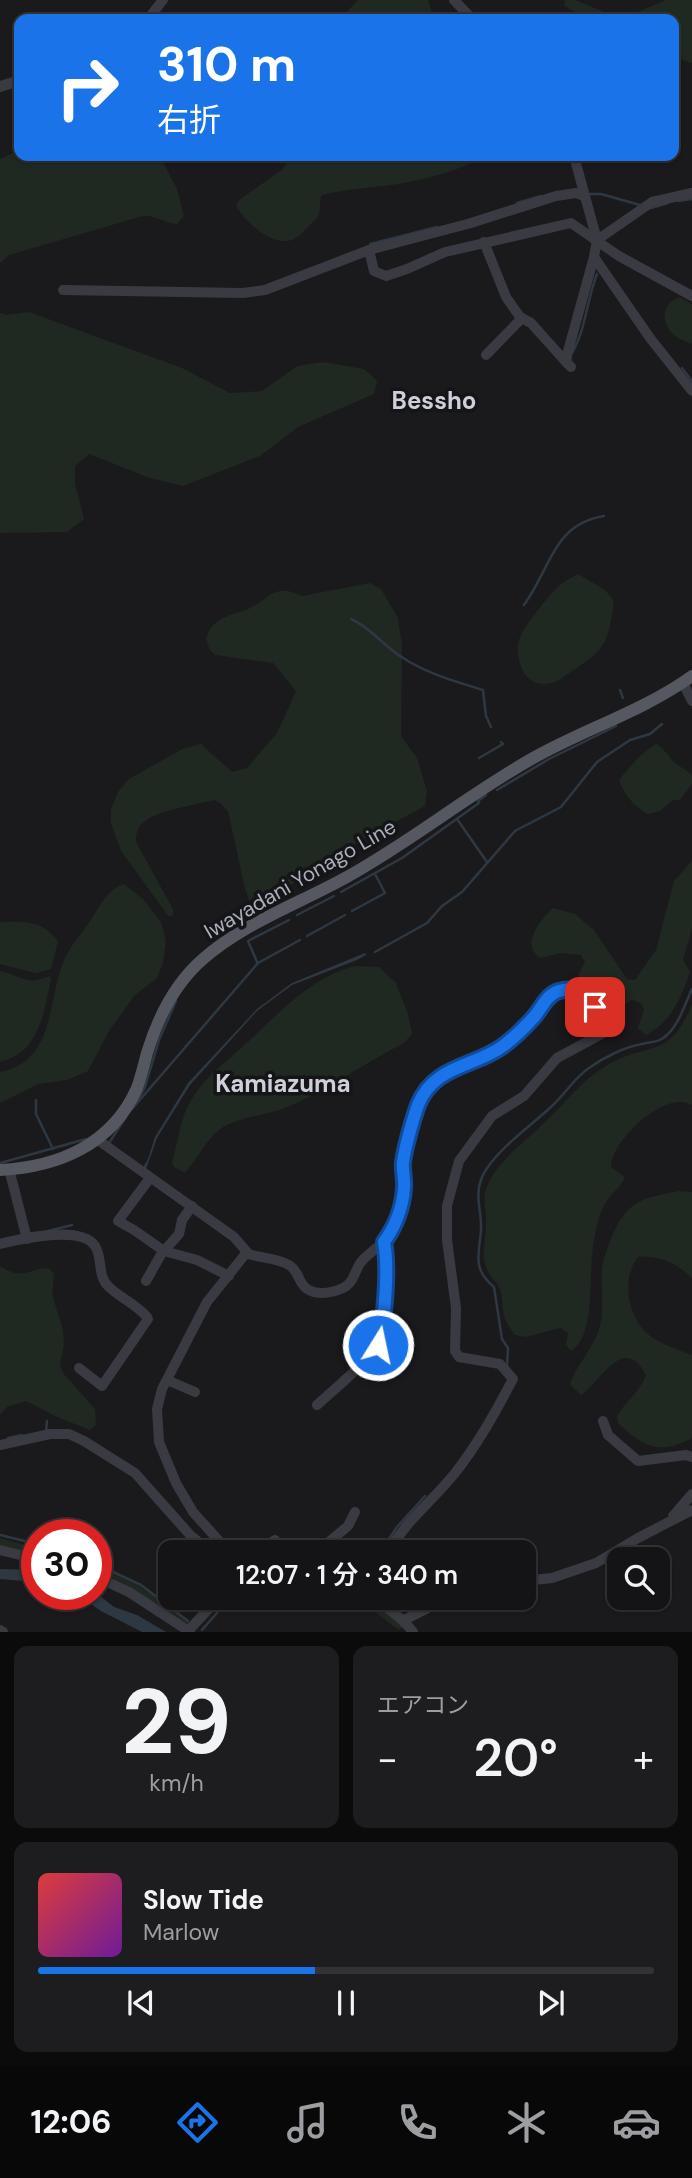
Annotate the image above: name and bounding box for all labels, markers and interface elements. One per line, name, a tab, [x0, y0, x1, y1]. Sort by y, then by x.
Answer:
text: 310 m	[157, 32, 296, 96]
icon: right	[42, 42, 133, 133]
text: 右折	[157, 99, 221, 141]
district label: Bessho	[392, 385, 476, 416]
street label: Iwayadani Yonago Line	[199, 813, 401, 945]
pin	[565, 977, 625, 1037]
icon: arrive	[576, 988, 614, 1026]
district label: Kamiazuma	[215, 1068, 351, 1099]
position arrow	[341, 1308, 415, 1382]
speed limit sign: 30	[21, 1519, 112, 1610]
map controls	[607, 1547, 670, 1610]
button: search	[607, 1547, 670, 1610]
text: 12:07 · 1 分 · 340 m	[236, 1558, 458, 1592]
text: 29	[122, 1663, 231, 1781]
text: エアコン	[377, 1690, 469, 1720]
text: 20°	[473, 1724, 558, 1792]
text: −	[377, 1734, 398, 1784]
text: +	[633, 1734, 654, 1784]
text: km/h	[149, 1768, 204, 1798]
text: Slow Tide	[143, 1883, 264, 1917]
text: Marlow	[143, 1917, 219, 1947]
icon: previous	[122, 1984, 160, 2022]
icon: pause	[327, 1984, 365, 2022]
icon: next	[532, 1984, 570, 2022]
icon: directions	[173, 2098, 222, 2147]
icon: music	[283, 2098, 332, 2147]
icon: phone	[393, 2098, 442, 2147]
icon: climate	[502, 2098, 551, 2147]
icon: car	[612, 2098, 661, 2147]
text: 12:06	[30, 2101, 112, 2143]

